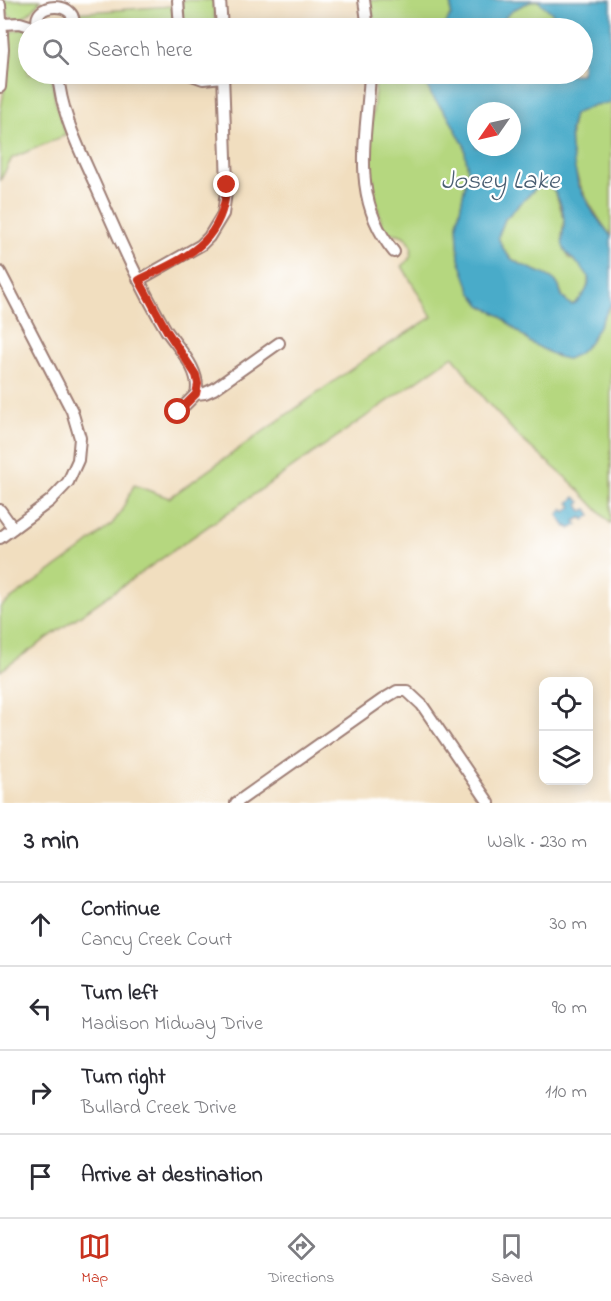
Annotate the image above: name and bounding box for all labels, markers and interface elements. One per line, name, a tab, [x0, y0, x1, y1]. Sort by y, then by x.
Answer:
search box	[18, 18, 593, 84]
icon: search	[39, 35, 72, 68]
text: Search here	[87, 35, 192, 67]
north arrow	[467, 102, 521, 156]
water label: Josey Lake	[441, 163, 561, 201]
route end	[213, 171, 239, 197]
route start	[164, 398, 190, 424]
map controls	[539, 677, 593, 785]
button: locate	[539, 677, 593, 731]
button: layers	[539, 731, 593, 785]
text: 3 min	[24, 823, 79, 861]
text: Walk · 230 m	[487, 828, 587, 857]
text: Continue	[81, 894, 160, 926]
icon: ahead	[24, 908, 57, 941]
text: 30 m	[550, 910, 587, 939]
text: Cancy Creek Court	[81, 926, 232, 955]
text: Turn left	[81, 978, 158, 1010]
icon: left	[24, 992, 57, 1025]
text: 90 m	[552, 994, 587, 1023]
text: Madison Midway Drive	[81, 1010, 263, 1039]
text: Turn right	[81, 1062, 166, 1094]
icon: right	[24, 1076, 57, 1109]
text: 110 m	[545, 1078, 587, 1107]
text: Bullard Creek Drive	[81, 1094, 236, 1123]
icon: arrive	[24, 1160, 57, 1193]
text: Arrive at destination	[81, 1160, 263, 1192]
tab: Map	[78, 1230, 111, 1290]
tab: Directions	[268, 1230, 334, 1290]
tab: Saved	[491, 1230, 533, 1290]

